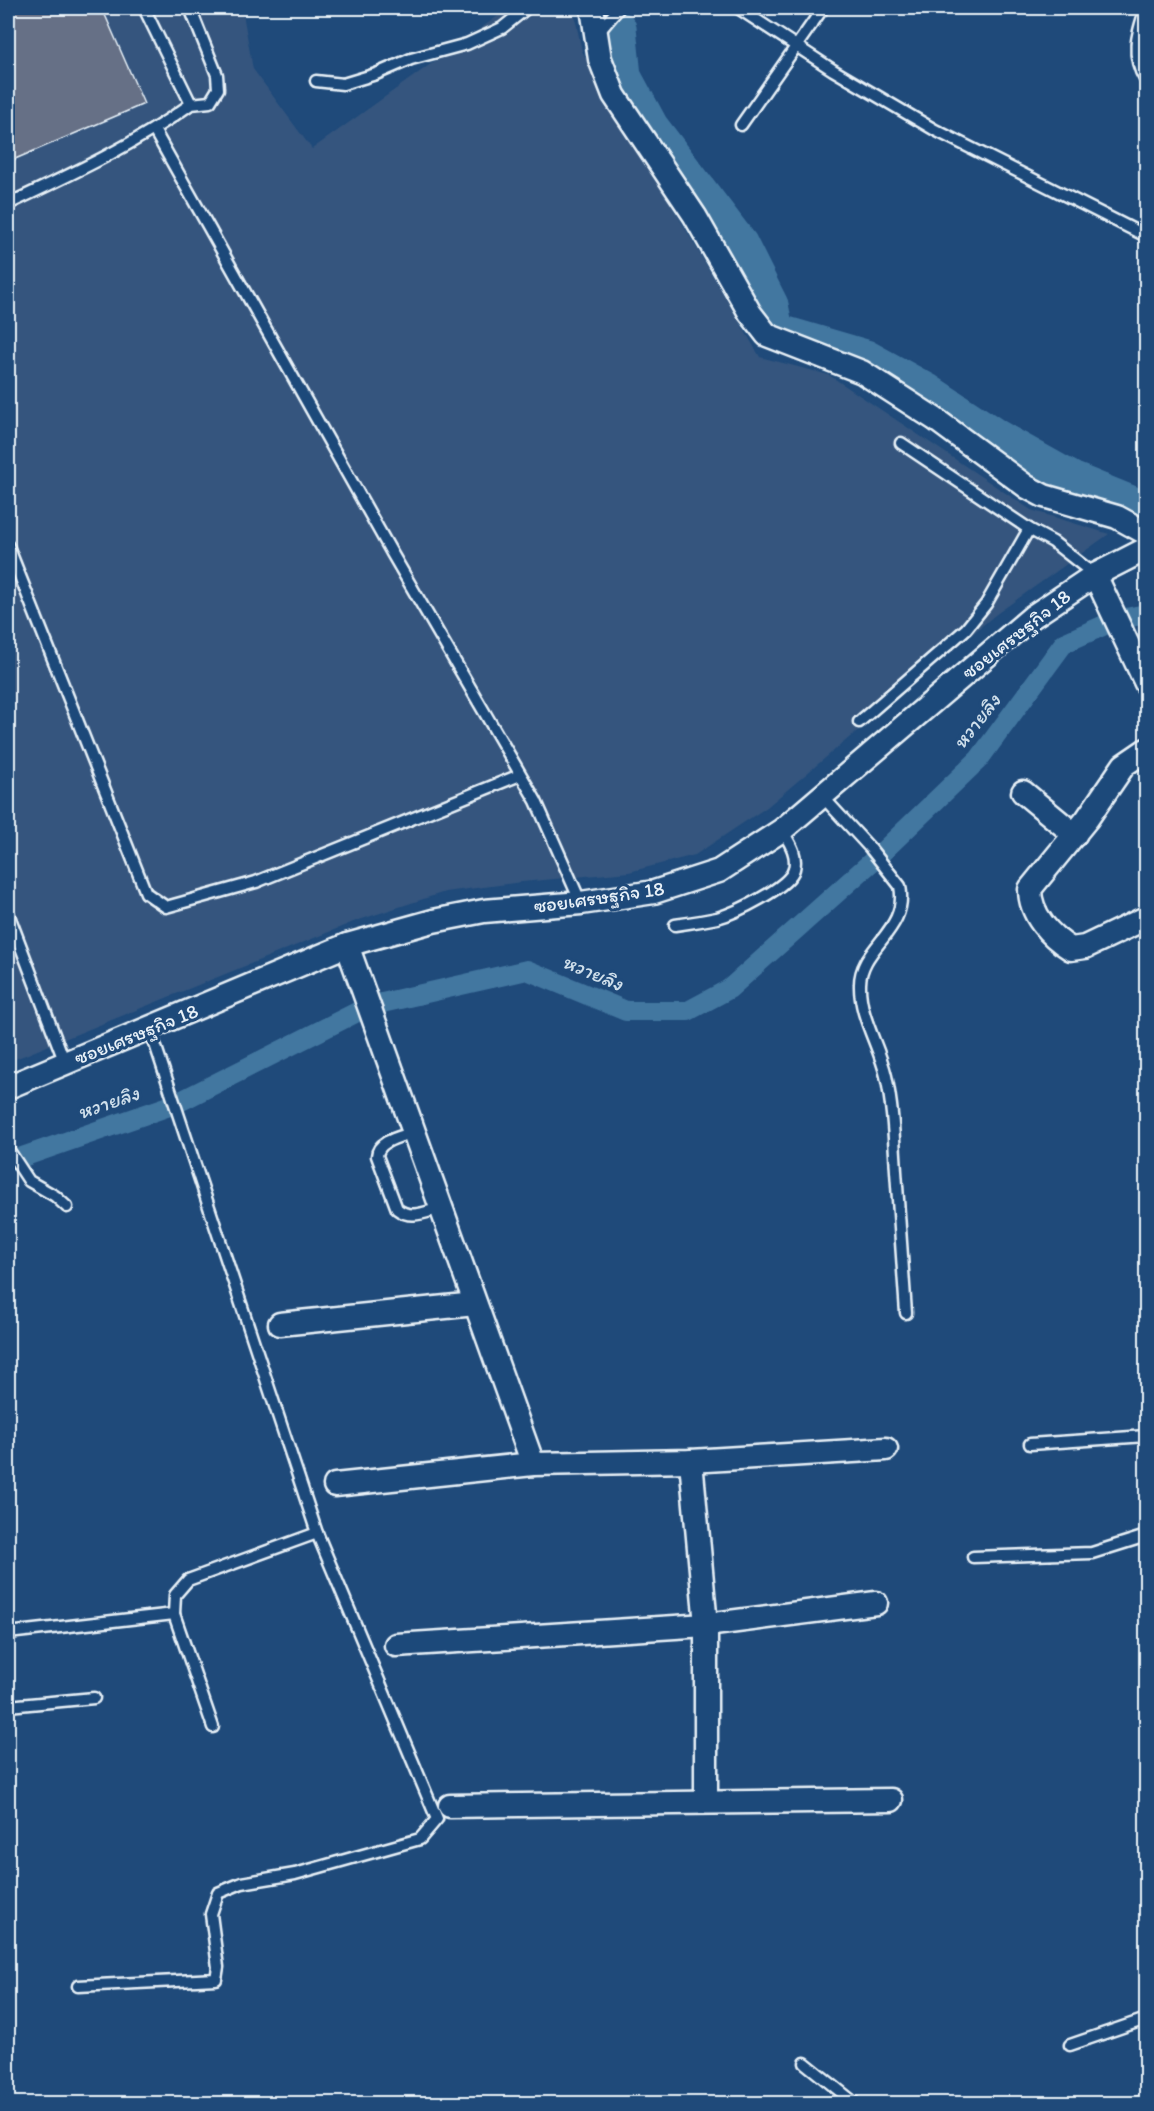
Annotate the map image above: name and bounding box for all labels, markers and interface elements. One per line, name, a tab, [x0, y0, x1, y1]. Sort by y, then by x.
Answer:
street label: ซอยเศรษฐกิจ 18	[957, 584, 1076, 685]
water label: หวายลิง	[946, 688, 1006, 754]
street label: ซอยเศรษฐกิจ 18	[532, 876, 666, 919]
water label: หวายลิง	[559, 948, 628, 996]
street label: ซอยเศรษฐกิจ 18	[71, 998, 202, 1071]
water label: หวายลิง	[74, 1080, 143, 1124]

